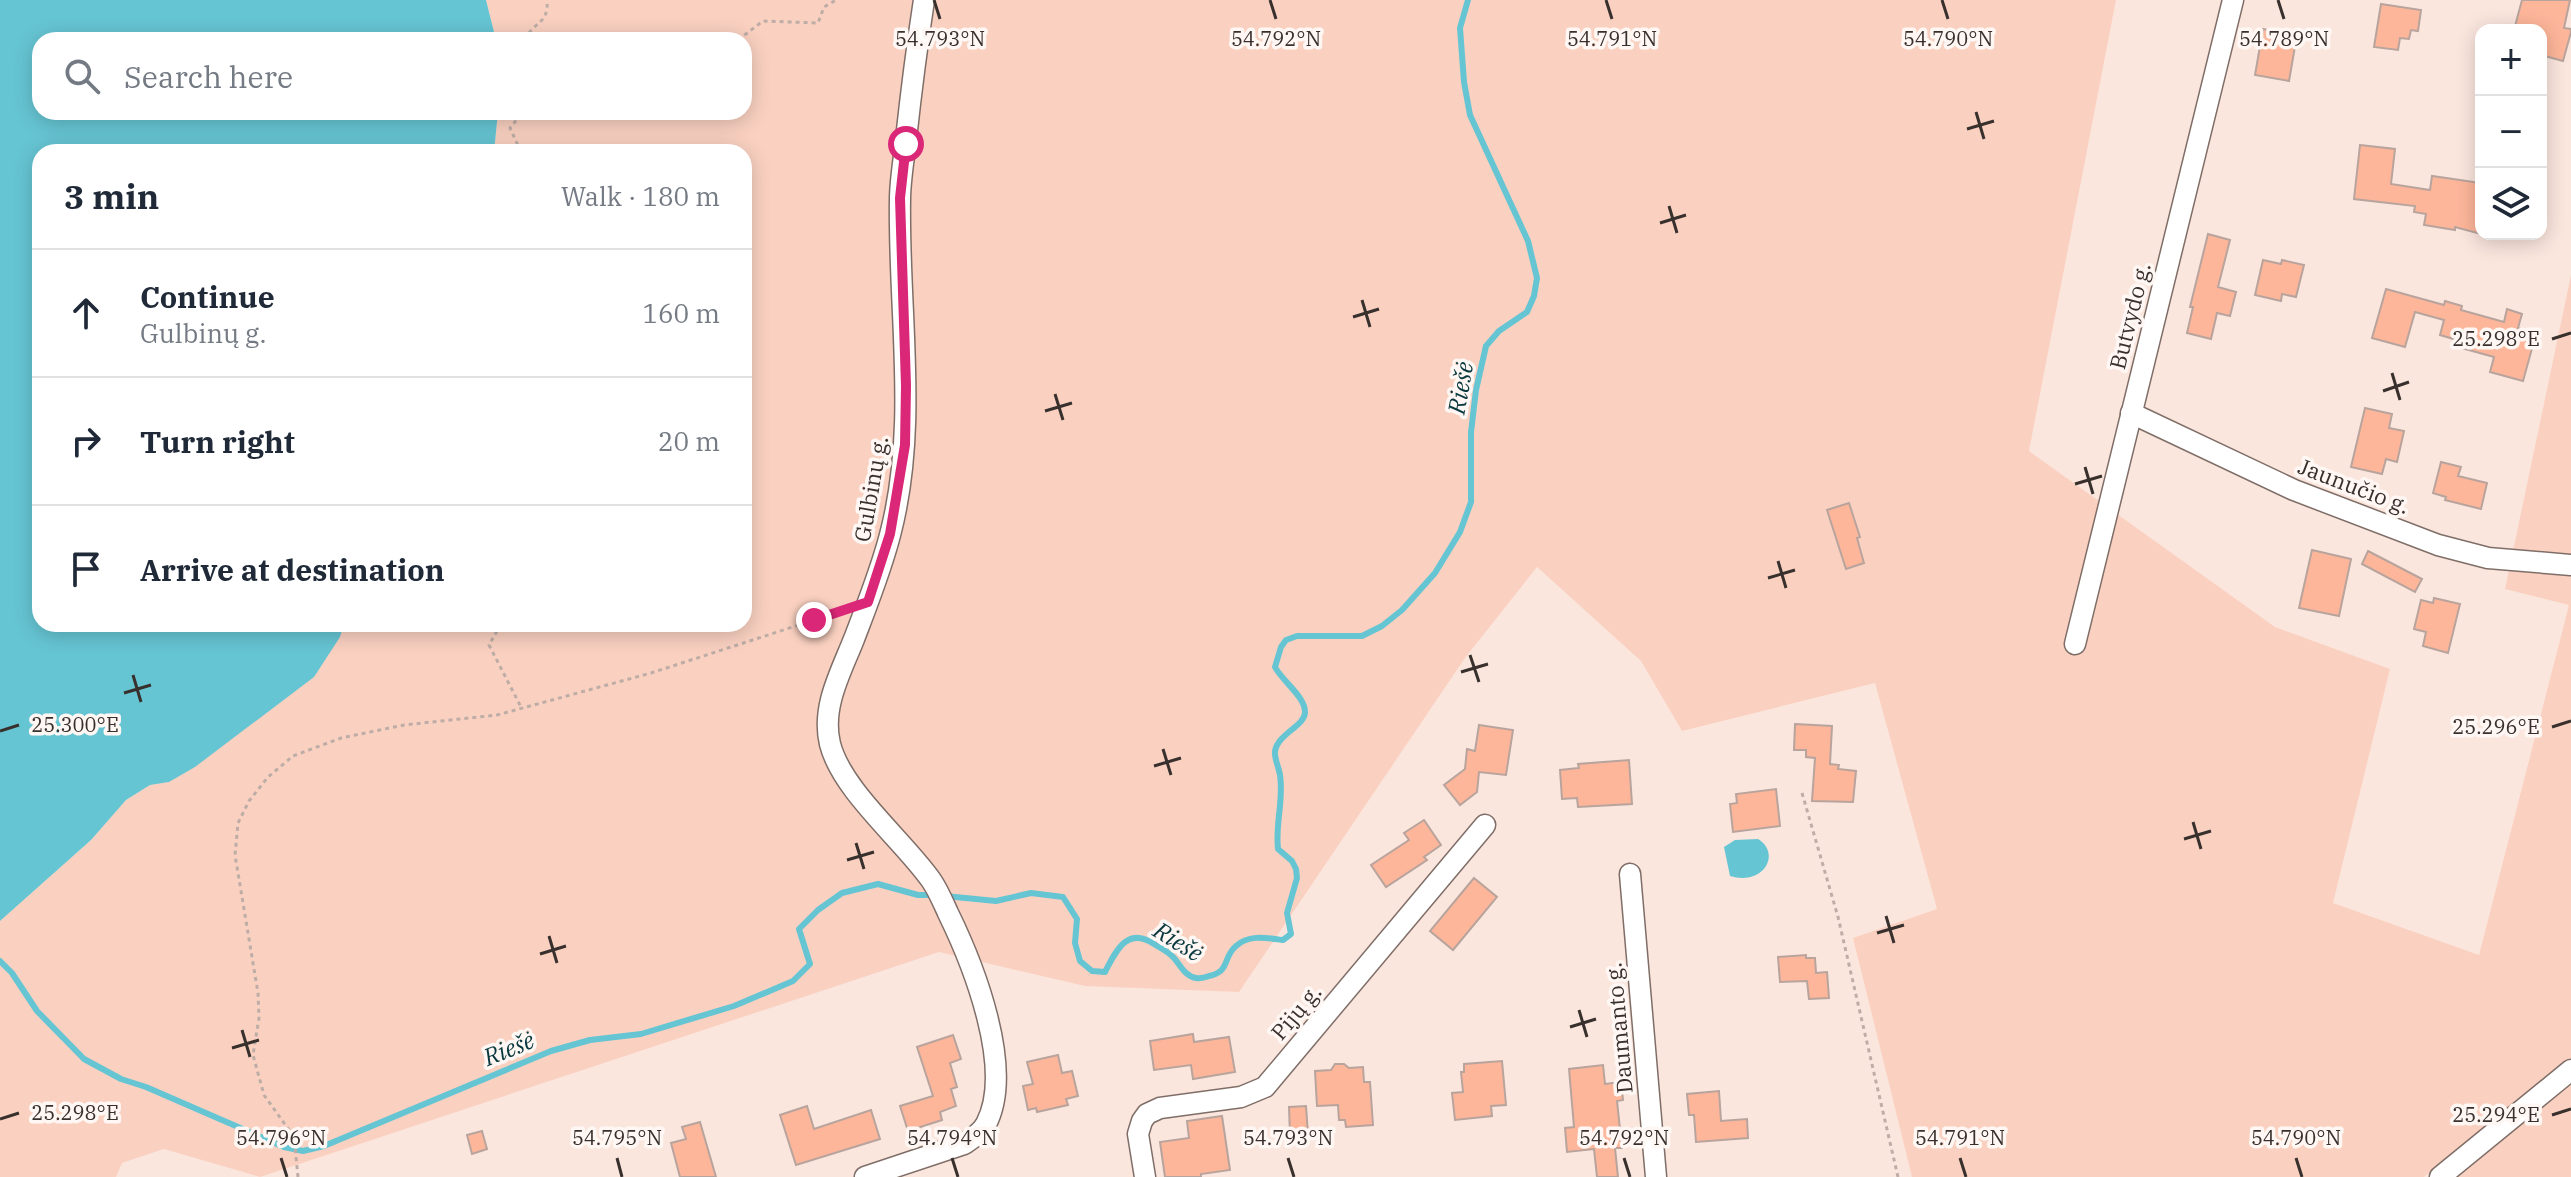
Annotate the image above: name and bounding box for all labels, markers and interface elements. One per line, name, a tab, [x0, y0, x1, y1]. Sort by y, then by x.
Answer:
map controls	[2475, 24, 2547, 240]
button: +	[2475, 24, 2547, 96]
text: 54.793°N	[895, 25, 985, 52]
text: 54.792°N	[1231, 25, 1321, 52]
text: 54.791°N	[1567, 25, 1657, 52]
text: 54.790°N	[1903, 25, 1993, 52]
text: 54.789°N	[2239, 25, 2329, 52]
search box	[32, 32, 752, 120]
icon: search	[60, 54, 104, 98]
text: Search here	[124, 57, 293, 96]
button: −	[2475, 96, 2547, 168]
route start	[888, 126, 924, 162]
button: layers	[2475, 168, 2547, 240]
text: 3 min	[64, 174, 159, 218]
text: Walk · 180 m	[561, 179, 720, 213]
street label: Butvydo g.	[2102, 260, 2157, 372]
text: Continue	[140, 277, 275, 316]
icon: ahead	[64, 291, 108, 335]
text: 160 m	[642, 296, 720, 330]
text: Gulbinų g.	[140, 316, 267, 350]
text: 25.298°E	[2452, 325, 2540, 352]
water label: Riešė	[1440, 359, 1480, 417]
icon: right	[64, 419, 108, 463]
text: Turn right	[140, 422, 295, 461]
text: 20 m	[658, 424, 720, 458]
street label: Gulbinų g.	[847, 434, 894, 544]
street label: Jaunučio g.	[2294, 451, 2414, 520]
icon: arrive	[64, 547, 108, 591]
text: Arrive at destination	[140, 550, 445, 589]
route end	[796, 602, 832, 638]
text: 25.300°E	[31, 711, 119, 738]
text: 25.296°E	[2452, 713, 2540, 740]
water label: Riešė	[1147, 913, 1209, 969]
street label: Daumanto g.	[1598, 961, 1639, 1095]
street label: Pijų g.	[1264, 978, 1327, 1046]
water label: Riešė	[477, 1023, 539, 1073]
text: 25.298°E	[31, 1099, 119, 1126]
text: 25.294°E	[2452, 1101, 2540, 1128]
text: 54.796°N	[236, 1124, 326, 1151]
text: 54.795°N	[572, 1124, 662, 1151]
text: 54.794°N	[907, 1124, 997, 1151]
text: 54.793°N	[1243, 1124, 1333, 1151]
text: 54.792°N	[1579, 1124, 1669, 1151]
text: 54.791°N	[1915, 1124, 2005, 1151]
text: 54.790°N	[2251, 1124, 2341, 1151]

